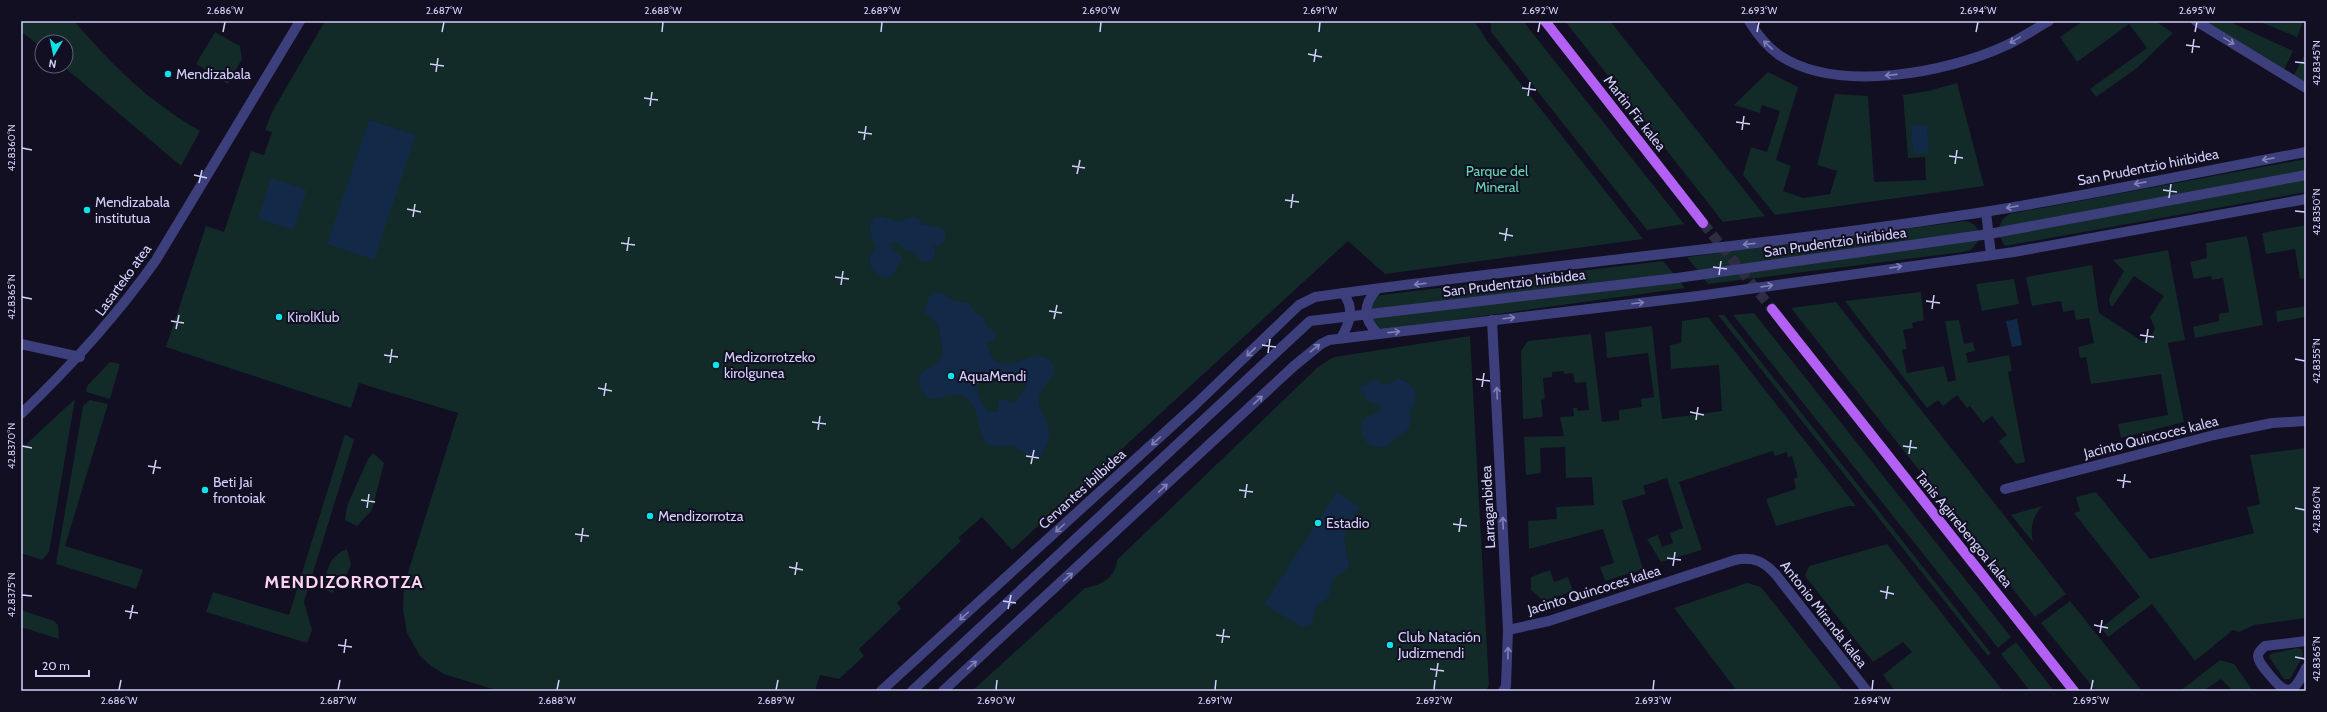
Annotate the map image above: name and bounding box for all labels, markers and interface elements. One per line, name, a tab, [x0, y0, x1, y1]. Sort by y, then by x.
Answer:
text: 2.686°W	[206, 4, 244, 17]
text: 2.687°W	[426, 4, 463, 17]
text: 2.688°W	[644, 4, 682, 17]
text: 2.689°W	[863, 4, 901, 17]
text: 2.690°W	[1082, 4, 1121, 17]
text: 2.691°W	[1303, 4, 1338, 17]
text: 2.692°W	[1522, 4, 1559, 17]
text: 2.693°W	[1741, 4, 1778, 17]
text: 2.694°W	[1960, 4, 1997, 17]
text: 2.695°W	[2179, 4, 2216, 17]
north arrow	[34, 34, 74, 74]
one-way arrow	[2009, 36, 2021, 44]
one-way arrow	[2223, 37, 2234, 45]
one-way arrow	[1763, 40, 1773, 50]
text: 42.8345°N	[2310, 40, 2323, 86]
text: N	[47, 56, 57, 71]
place label: Mendizabala	[176, 65, 251, 83]
marker: Mendizabala	[163, 69, 173, 79]
one-way arrow	[1885, 71, 1898, 79]
street label: Martin Fiz kalea	[1600, 72, 1670, 155]
text: 42.8360°N	[5, 124, 18, 172]
street label: San Prudentzio hiribidea	[2076, 144, 2220, 190]
one-way arrow	[2262, 155, 2275, 163]
park label: Parque del Mineral	[1466, 162, 1529, 196]
one-way arrow	[2134, 179, 2147, 187]
text: 42.8350°N	[2310, 189, 2323, 235]
place label: Mendizabala institutua	[95, 193, 170, 227]
one-way arrow	[2006, 204, 2019, 212]
marker: Mendizabala institutua	[82, 205, 92, 215]
street label: San Prudentzio hiribidea	[1763, 223, 1908, 261]
street label: Lasarteko atea	[91, 240, 155, 319]
one-way arrow	[1742, 240, 1755, 248]
one-way arrow	[1889, 263, 1902, 271]
street label: San Prudentzio hiribidea	[1442, 265, 1587, 301]
text: 42.8365°N	[5, 274, 18, 320]
one-way arrow	[1414, 280, 1427, 287]
one-way arrow	[1760, 282, 1773, 290]
one-way arrow	[1631, 300, 1644, 307]
place label: KirolKlub	[287, 308, 340, 326]
marker: KirolKlub	[274, 312, 284, 322]
one-way arrow	[1502, 315, 1515, 322]
one-way arrow	[1387, 328, 1400, 336]
text: 42.8355°N	[2310, 338, 2323, 384]
one-way arrow	[1310, 344, 1321, 353]
one-way arrow	[1246, 347, 1256, 356]
place label: Medizorrotzeko kirolgunea	[724, 348, 816, 382]
marker: Medizorrotzeko kirolgunea	[711, 360, 721, 370]
place label: AquaMendi	[959, 367, 1026, 385]
marker: AquaMendi	[946, 371, 956, 381]
one-way arrow	[1493, 387, 1500, 400]
one-way arrow	[1253, 395, 1263, 404]
street label: Jacinto Quincoces kalea	[2081, 412, 2220, 463]
text: 42.8370°N	[5, 423, 18, 469]
one-way arrow	[1151, 436, 1161, 446]
street label: Cervantes ibilbidea	[1035, 445, 1130, 533]
street label: Larraganbidea	[1477, 465, 1499, 549]
street label: Tanis Agirrebengoa kalea	[1911, 467, 2017, 591]
place label: Beti Jai frontoiak	[213, 473, 266, 507]
one-way arrow	[1158, 484, 1168, 493]
marker: Beti Jai frontoiak	[200, 485, 210, 495]
text: 42.8360°N	[2310, 486, 2323, 534]
place label: Mendizorrotza	[658, 507, 744, 525]
marker: Mendizorrotza	[645, 511, 655, 521]
place label: Estadio	[1326, 514, 1370, 532]
one-way arrow	[1499, 517, 1507, 530]
marker: Estadio	[1313, 518, 1323, 528]
one-way arrow	[1055, 524, 1065, 533]
street label: Antonio Miranda kalea	[1777, 557, 1872, 671]
street label: Jacinto Quincoces kalea	[1524, 561, 1663, 619]
district label: MENDIZORROTZA	[264, 571, 424, 593]
one-way arrow	[1063, 572, 1073, 582]
text: 42.8375°N	[5, 573, 18, 617]
one-way arrow	[959, 611, 969, 621]
place label: Club Natación Judizmendi	[1397, 628, 1481, 662]
text: 42.8365°N	[2310, 636, 2323, 682]
marker: Club Natación Judizmendi	[1385, 640, 1395, 650]
one-way arrow	[1504, 647, 1511, 660]
scale bar	[36, 652, 89, 678]
text: 20 m	[42, 658, 70, 673]
one-way arrow	[967, 660, 977, 669]
text: 2.686°W	[100, 694, 138, 707]
text: 2.687°W	[320, 694, 357, 707]
text: 2.688°W	[538, 694, 576, 707]
text: 2.689°W	[757, 694, 795, 707]
text: 2.690°W	[977, 694, 1016, 707]
text: 2.691°W	[1198, 694, 1233, 707]
text: 2.692°W	[1416, 694, 1453, 707]
text: 2.693°W	[1635, 694, 1672, 707]
text: 2.694°W	[1854, 694, 1891, 707]
text: 2.695°W	[2073, 694, 2110, 707]

